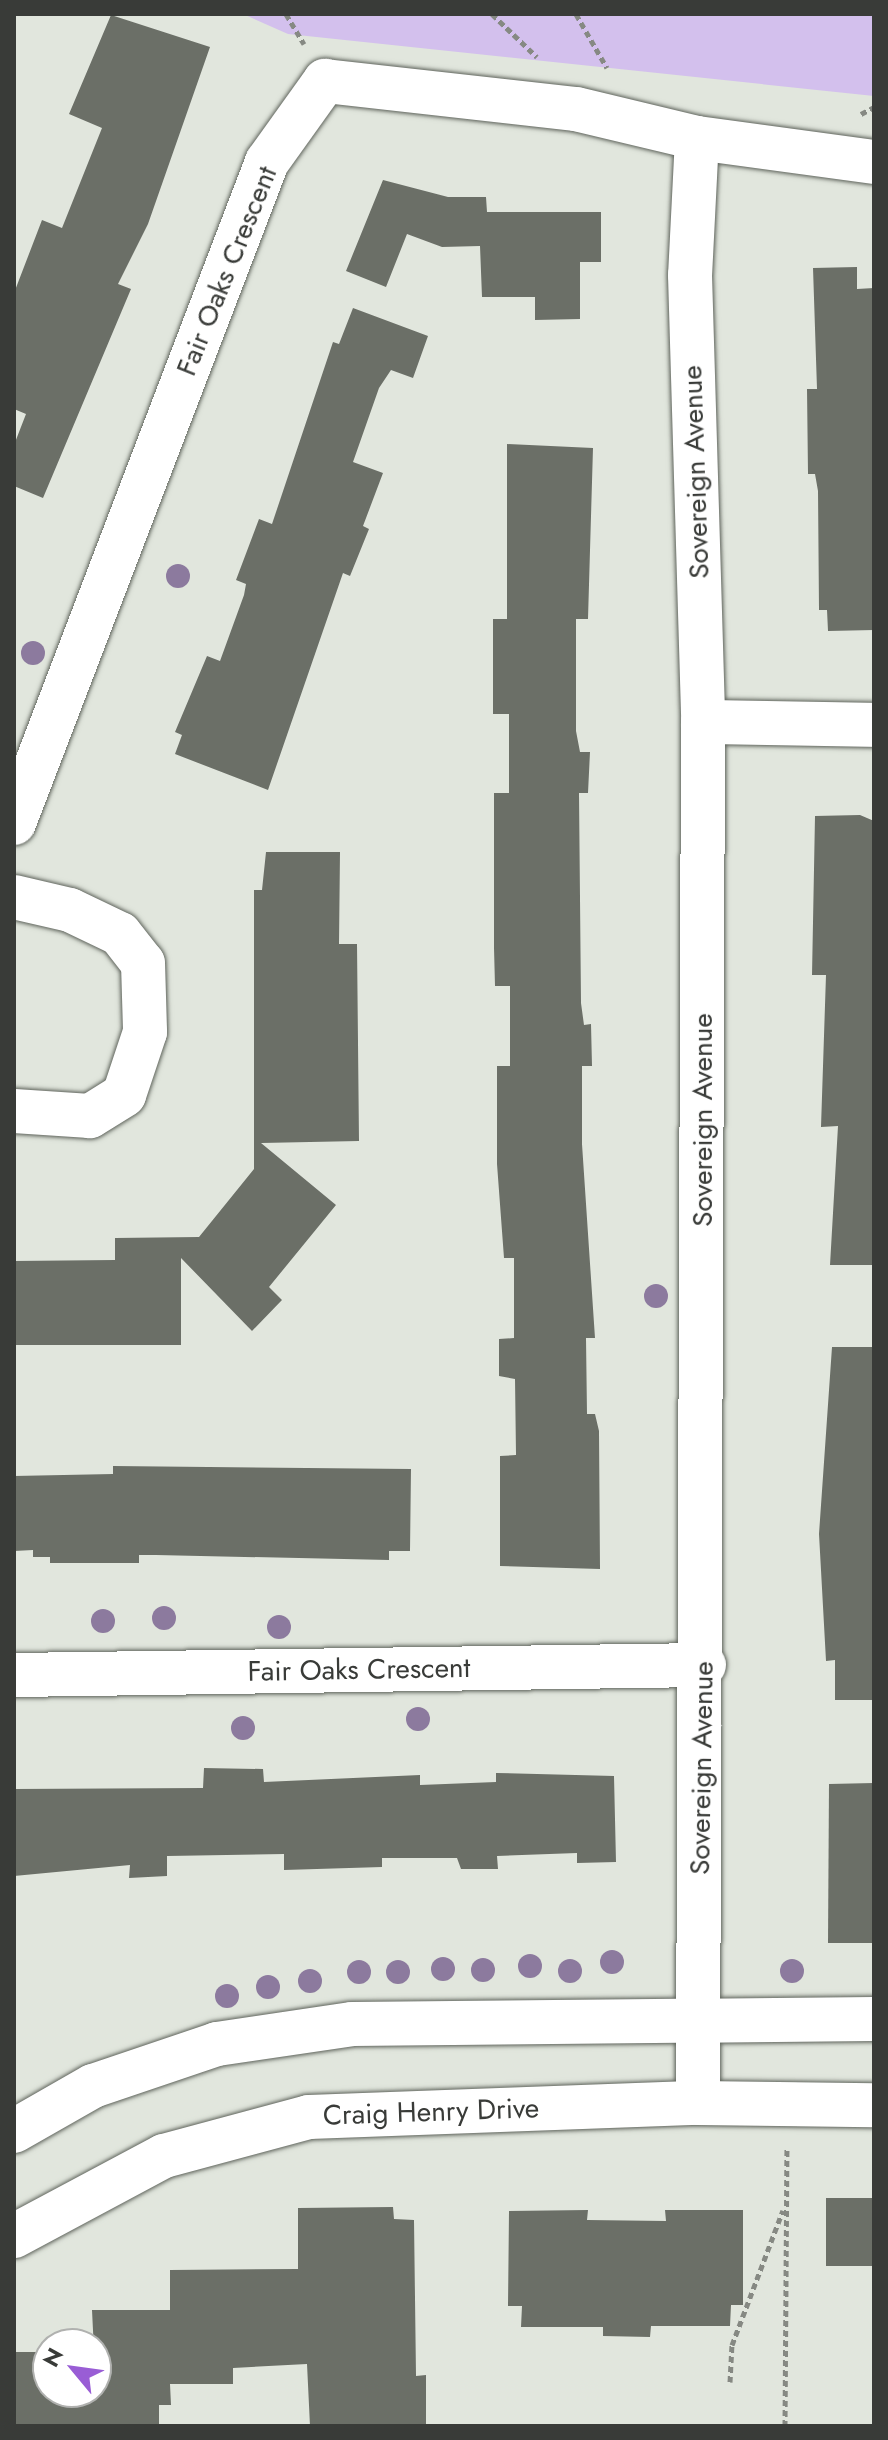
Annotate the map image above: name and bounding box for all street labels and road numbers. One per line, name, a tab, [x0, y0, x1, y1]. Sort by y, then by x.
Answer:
street label: Fair Oaks Crescent	[170, 161, 284, 381]
street label: Sovereign Avenue	[675, 365, 717, 579]
street label: Sovereign Avenue	[686, 1013, 720, 1227]
street label: Fair Oaks Crescent	[247, 1651, 471, 1689]
street label: Sovereign Avenue	[683, 1661, 721, 1875]
street label: Craig Henry Drive	[322, 2091, 540, 2133]

